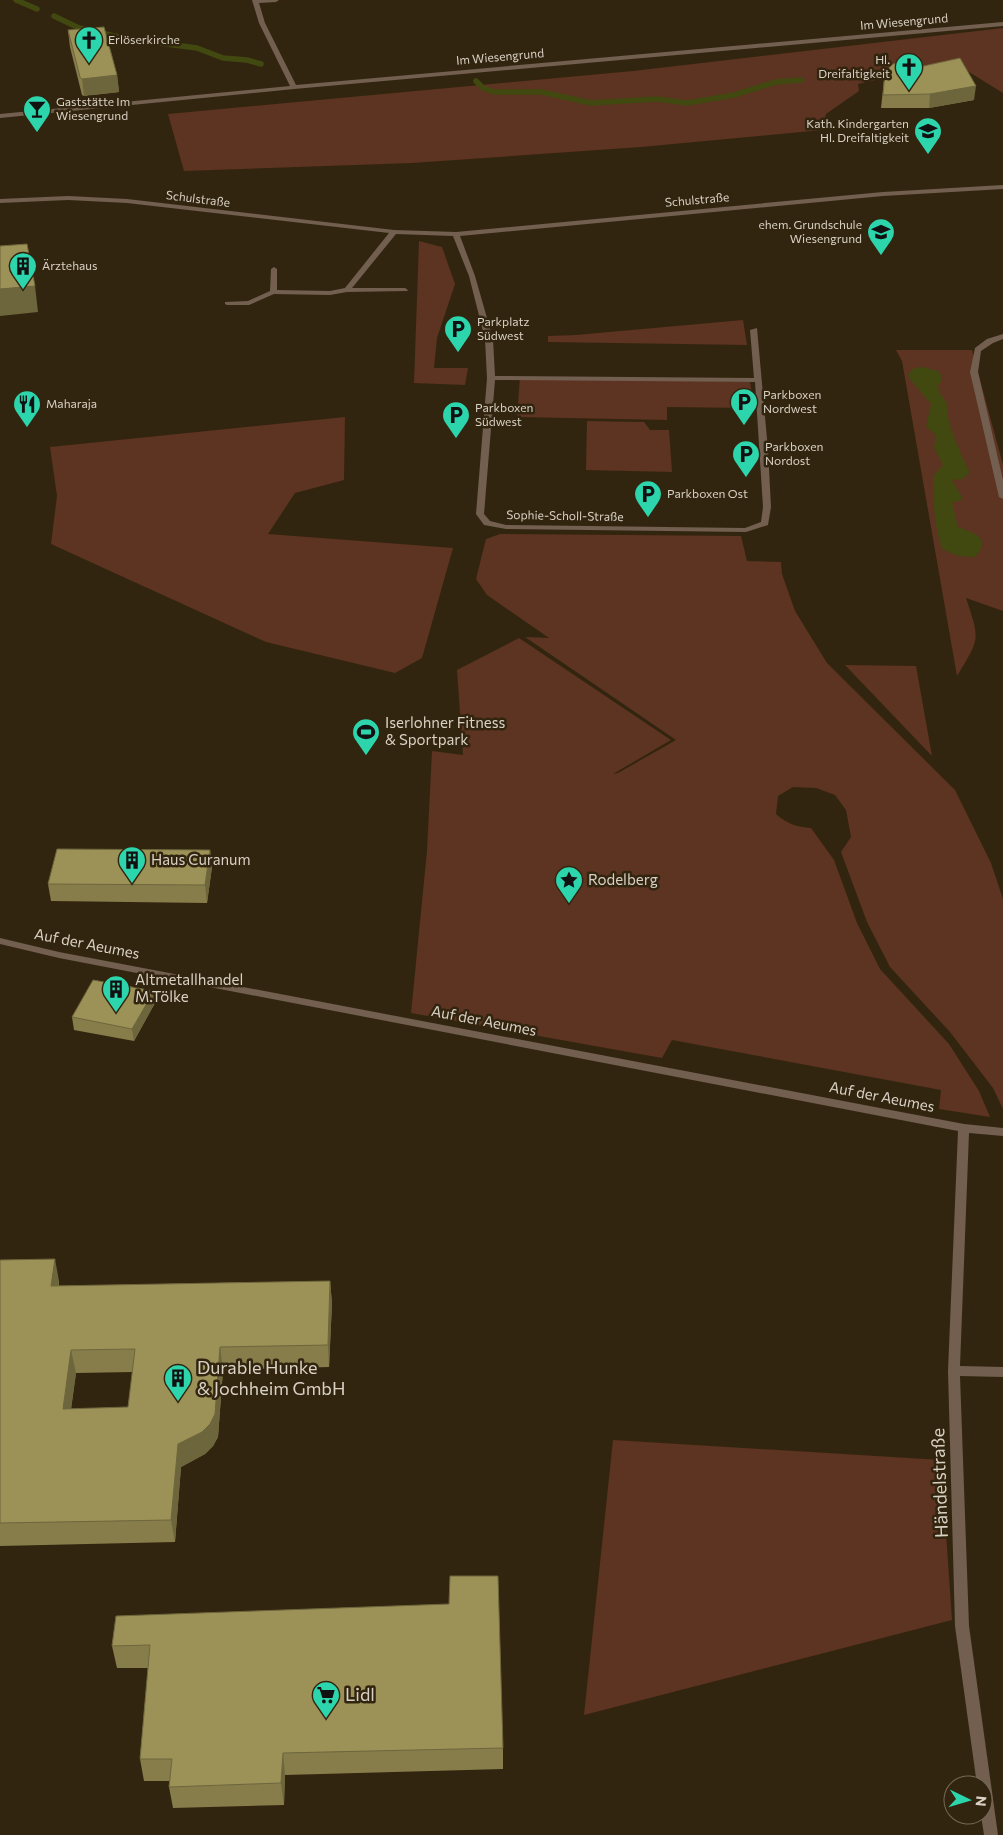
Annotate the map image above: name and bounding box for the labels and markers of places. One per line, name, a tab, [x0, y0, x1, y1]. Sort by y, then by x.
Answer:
church icon: Erlöserkirche	[74, 25, 104, 64]
place label: Erlöserkirche	[108, 32, 180, 46]
place label: Hl. Dreifaltigkeit	[818, 52, 890, 80]
church icon: Hl. Dreifaltigkeit	[894, 52, 924, 91]
bar icon: Gaststätte Im Wiesengrund	[22, 94, 52, 133]
place label: Gaststätte Im Wiesengrund	[56, 94, 130, 122]
place label: Kath. Kindergarten Hl. Dreifaltigkeit	[806, 116, 909, 144]
school or university icon: Kath. Kindergarten Hl. Dreifaltigkeit	[913, 116, 943, 155]
place label: ehem. Grundschule Wiesengrund	[758, 217, 862, 245]
school or university icon: ehem. Grundschule Wiesengrund	[866, 217, 896, 256]
building icon: Ärztehaus	[8, 251, 38, 290]
place label: Ärztehaus	[42, 258, 98, 272]
parking icon: Parkplatz Südwest	[443, 314, 473, 353]
place label: Parkplatz Südwest	[477, 314, 529, 342]
parking icon: Parkboxen Nordwest	[729, 387, 759, 426]
place label: Parkboxen Nordwest	[763, 387, 821, 415]
restaurant icon: Maharaja	[12, 389, 42, 428]
place label: Maharaja	[46, 396, 97, 410]
parking icon: Parkboxen Südwest	[441, 400, 471, 439]
place label: Parkboxen Südwest	[475, 400, 533, 428]
parking icon: Parkboxen Nordost	[731, 439, 761, 478]
place label: Parkboxen Nordost	[765, 439, 823, 467]
parking icon: Parkboxen Ost	[633, 479, 663, 518]
place label: Parkboxen Ost	[667, 486, 748, 500]
place label: Iserlohner Fitness & Sportpark	[385, 713, 506, 748]
sports icon: Iserlohner Fitness & Sportpark	[351, 717, 381, 756]
building icon: Haus Curanum	[117, 845, 147, 884]
place label: Haus Curanum	[151, 850, 251, 868]
place icon: Rodelberg	[554, 865, 584, 904]
place label: Rodelberg	[588, 870, 658, 888]
place label: Altmetallhandel M.Tölke	[135, 970, 243, 1005]
building icon: Altmetallhandel M.Tölke	[101, 974, 131, 1013]
place label: Durable Hunke & Jochheim GmbH	[197, 1356, 346, 1399]
building icon: Durable Hunke & Jochheim GmbH	[163, 1363, 193, 1402]
supermarket icon: Lidl	[311, 1680, 341, 1719]
place label: Lidl	[345, 1683, 375, 1705]

